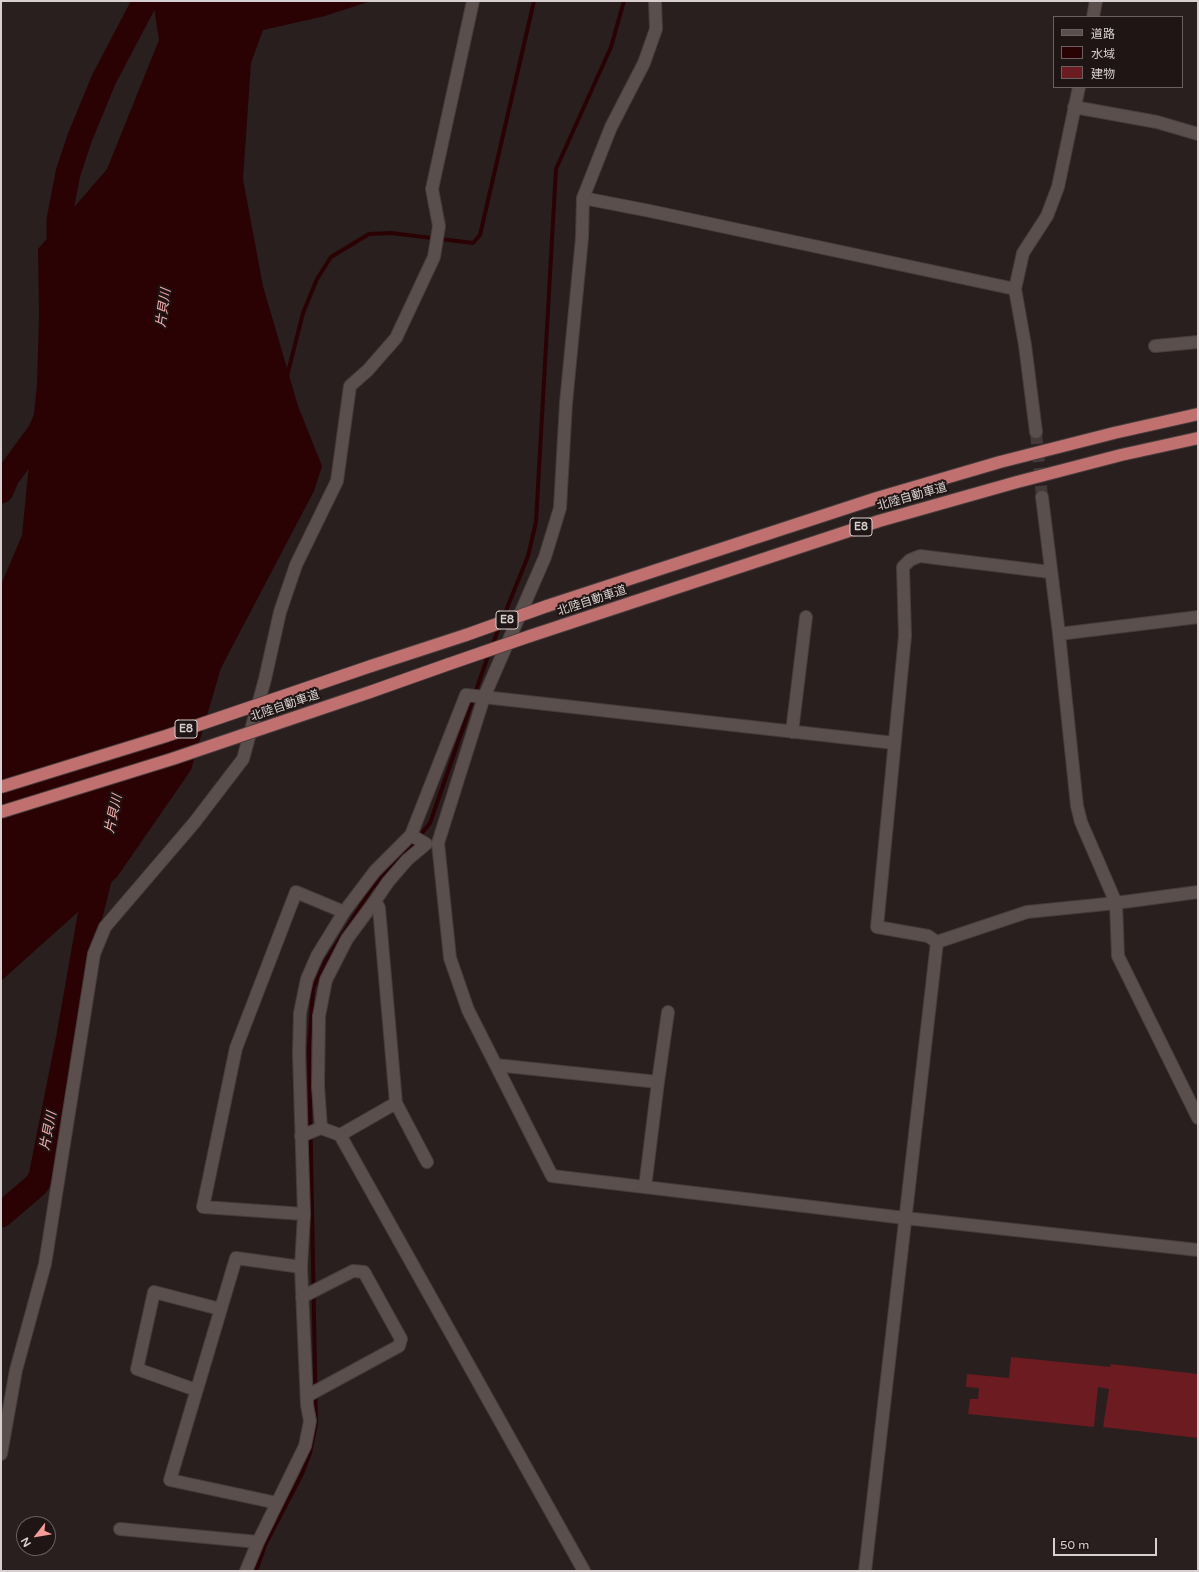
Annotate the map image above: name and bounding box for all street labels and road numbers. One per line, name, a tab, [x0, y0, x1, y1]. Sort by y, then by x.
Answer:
street label: 北陸自動車道	[875, 480, 949, 514]
road number: E8	[850, 518, 872, 536]
street label: 北陸自動車道	[556, 583, 628, 619]
road number: E8	[496, 611, 518, 629]
street label: 北陸自動車道	[249, 687, 321, 725]
road number: E8	[175, 720, 197, 738]

